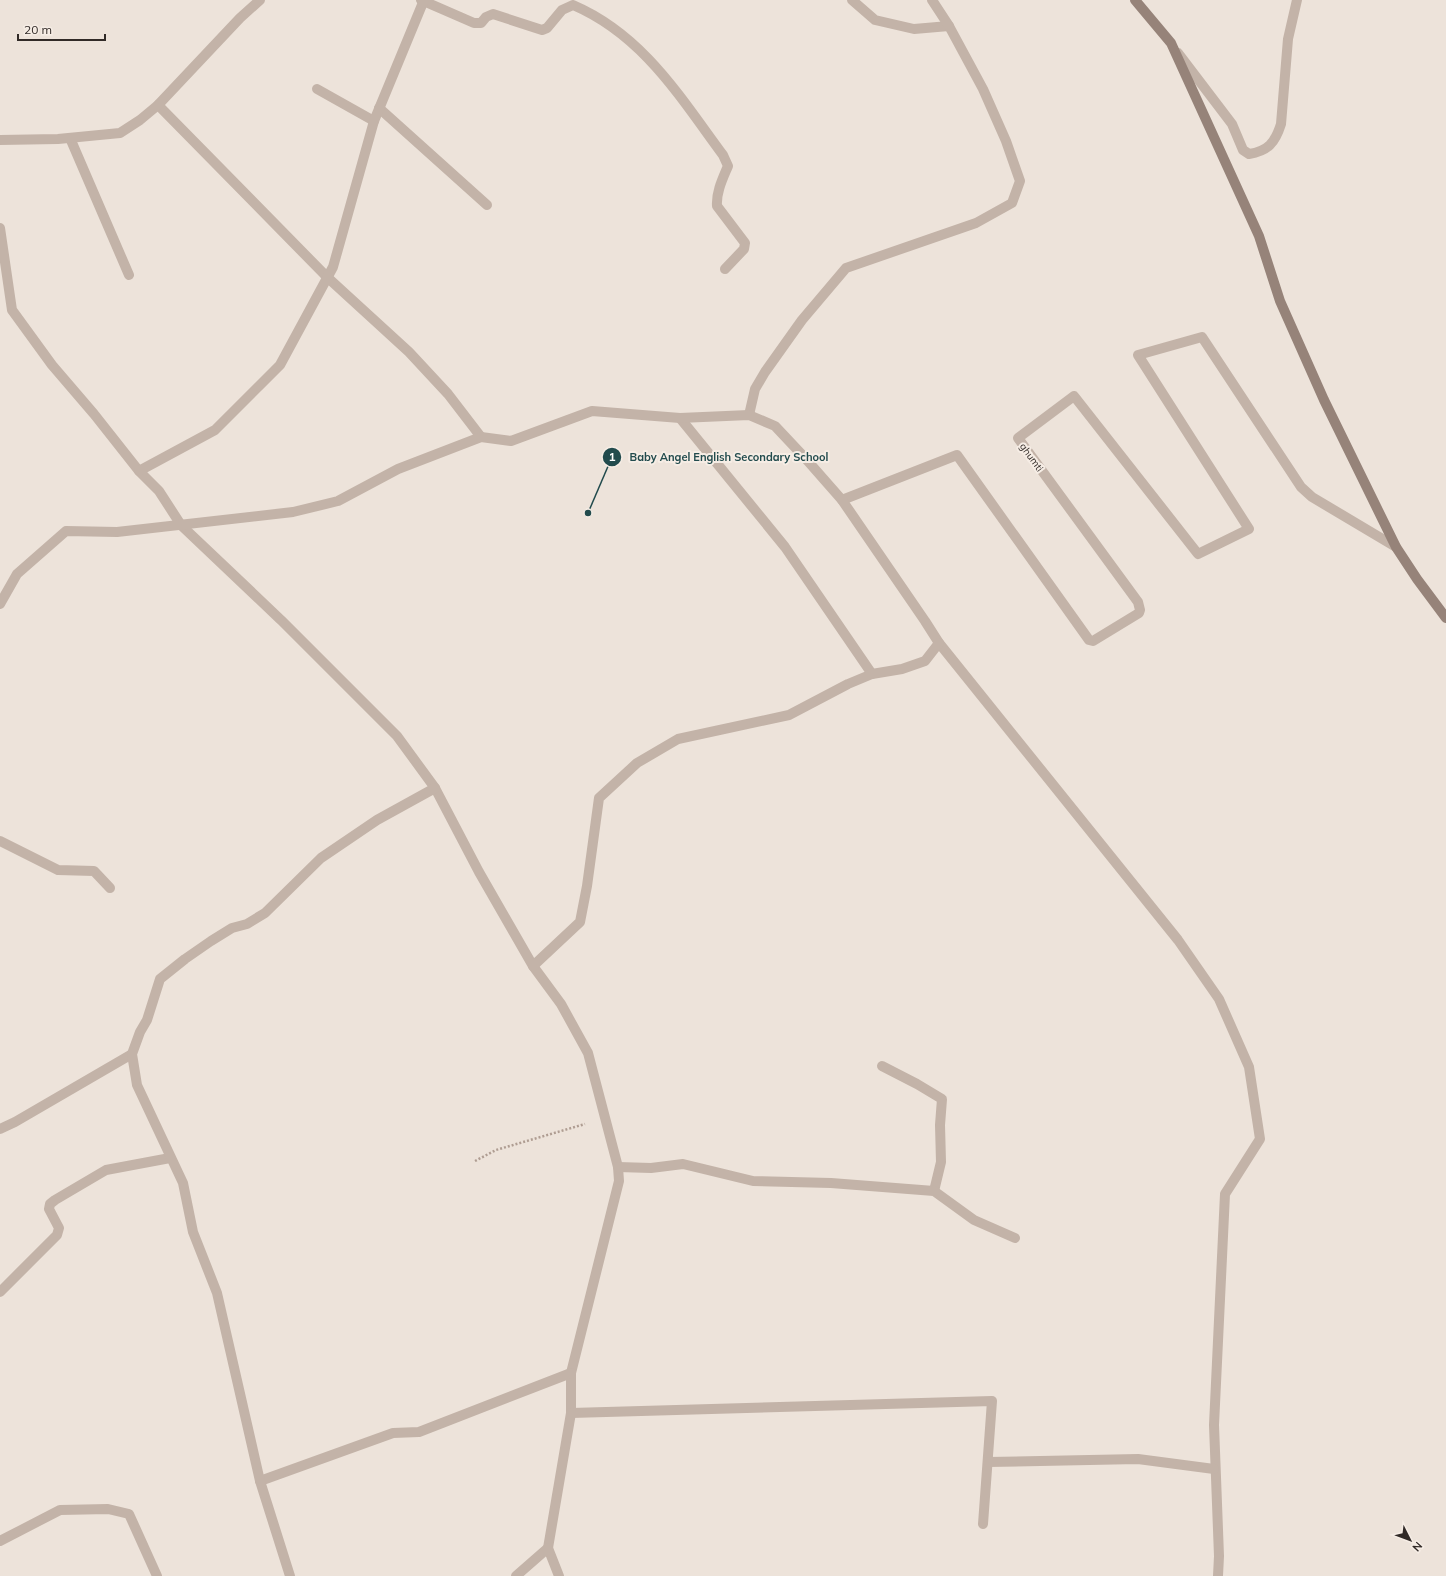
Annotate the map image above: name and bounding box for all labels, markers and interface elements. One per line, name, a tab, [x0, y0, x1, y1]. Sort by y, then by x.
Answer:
scale bar	[18, 16, 105, 42]
text: 20 m	[24, 22, 52, 37]
street label: ghumti	[1017, 440, 1046, 474]
callout: Baby Angel English Secondary School	[602, 446, 837, 469]
text: 1	[608, 449, 616, 464]
text: Baby Angel English Secondary School	[630, 450, 829, 464]
north arrow	[1390, 1520, 1430, 1560]
text: N	[1409, 1539, 1425, 1554]

